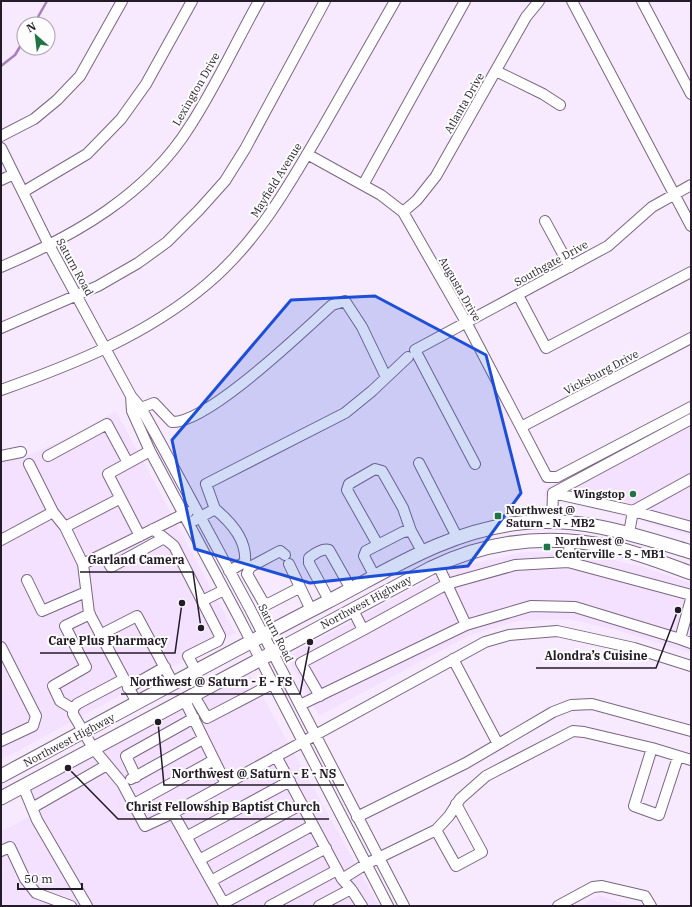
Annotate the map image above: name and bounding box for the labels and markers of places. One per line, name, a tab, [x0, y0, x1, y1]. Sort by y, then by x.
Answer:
place label: Wingstop	[574, 487, 625, 501]
marker: Wingstop	[628, 489, 638, 499]
place label: Northwest @ Saturn - N - MB2	[506, 503, 595, 530]
marker: Northwest @ Saturn - N - MB2	[493, 511, 503, 521]
place label: Northwest @ Centerville - S - MB1	[555, 534, 666, 561]
marker: Northwest @ Centerville - S - MB1	[542, 542, 552, 552]
callout: Garland Camera	[80, 548, 193, 572]
callout: Care Plus Pharmacy	[40, 629, 175, 653]
callout: Alondra’s Cuisine	[536, 644, 656, 668]
callout: Northwest @ Saturn - E - FS	[121, 670, 300, 694]
callout: Northwest @ Saturn - E - NS	[164, 761, 344, 785]
callout: Christ Fellowship Baptist Church	[118, 795, 329, 819]

